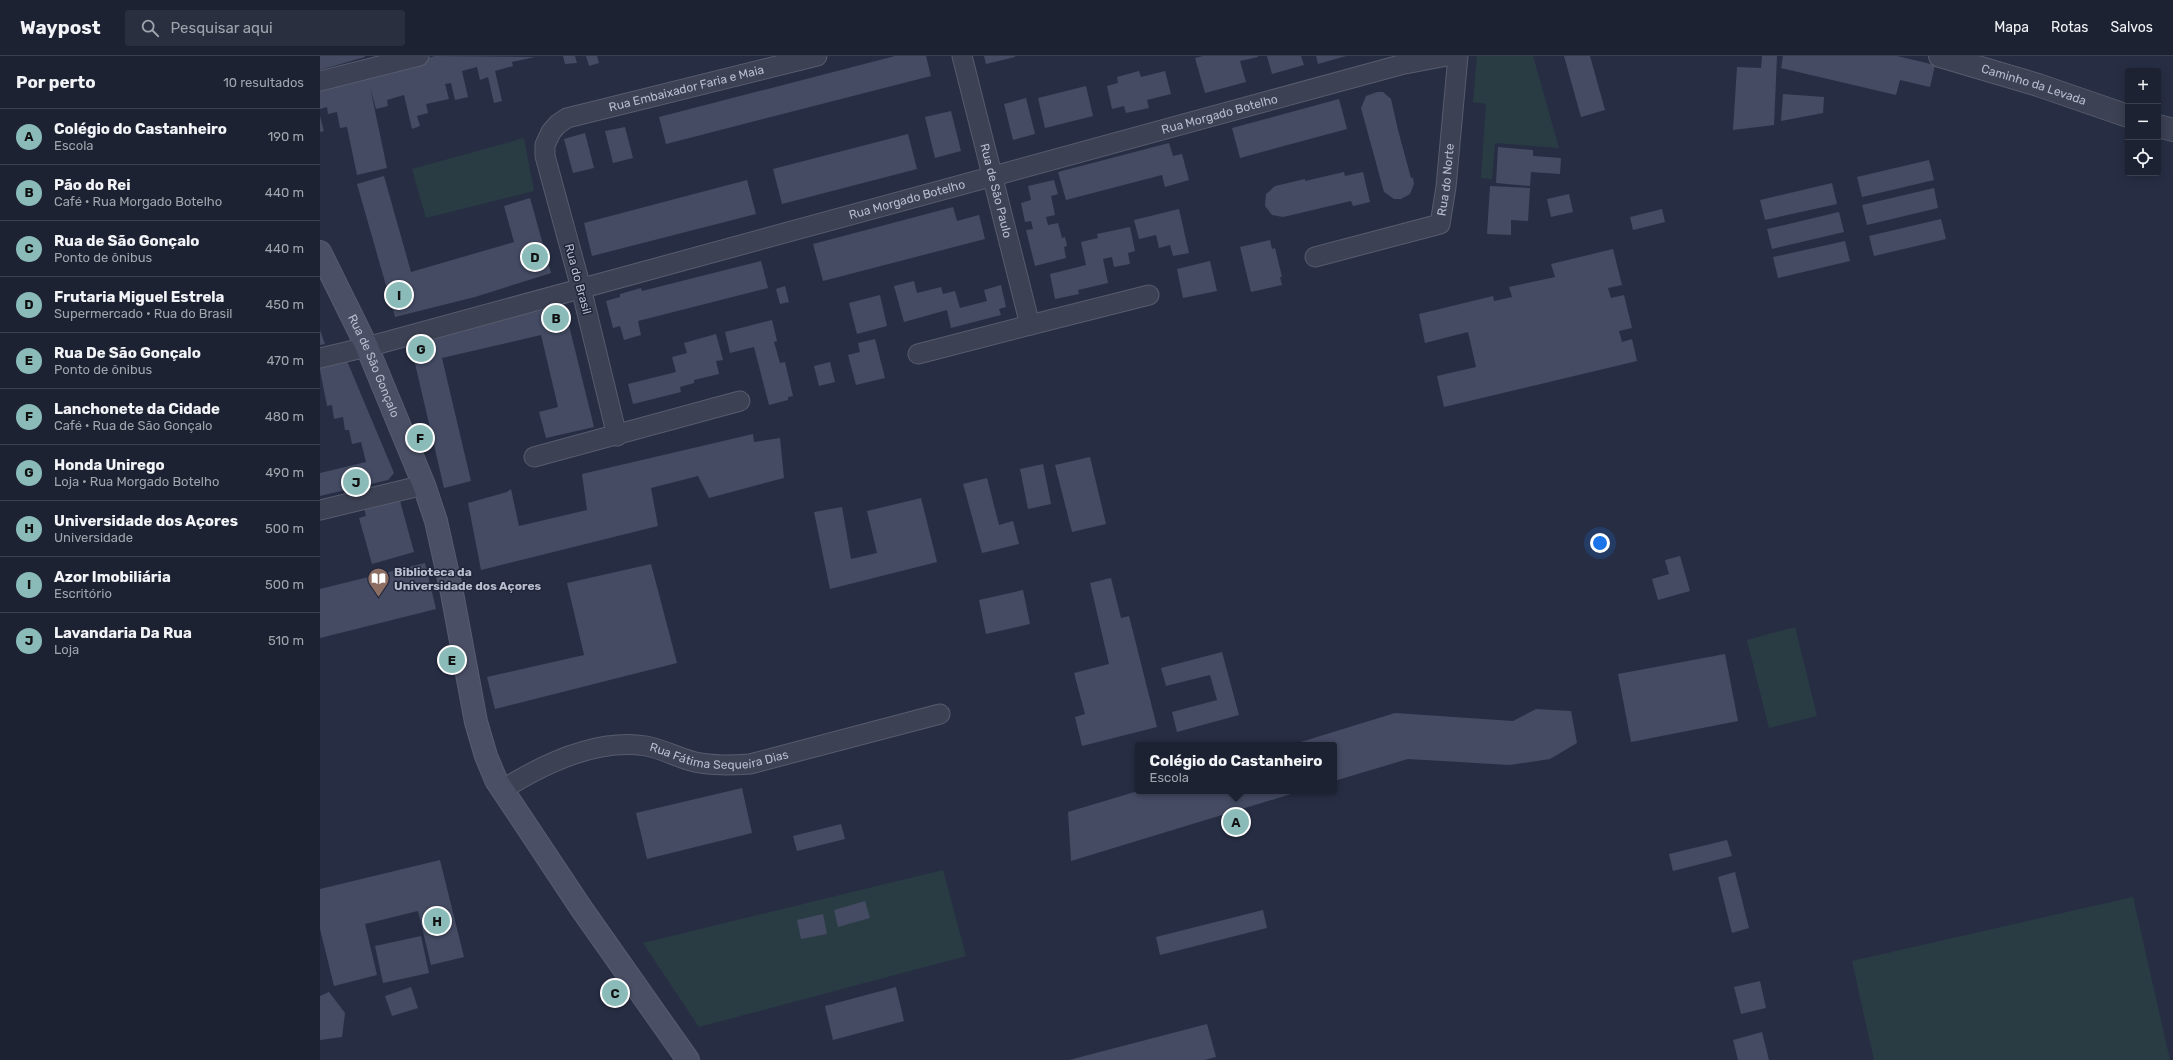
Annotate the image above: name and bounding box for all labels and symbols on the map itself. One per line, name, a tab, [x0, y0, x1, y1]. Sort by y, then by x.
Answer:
street label: Rua Embaixador Faria e Maia	[607, 62, 765, 114]
street label: Caminho da Levada	[1980, 62, 2088, 108]
street label: Rua Morgado Botelho	[1160, 92, 1279, 137]
street label: Rua de São Paulo	[977, 142, 1015, 239]
street label: Rua do Norte	[1434, 143, 1457, 217]
street label: Rua Morgado Botelho	[847, 177, 967, 222]
pin: D	[522, 242, 548, 272]
street label: Rua do Brasil	[562, 242, 594, 316]
pin: I	[386, 280, 412, 310]
pin: B	[543, 303, 569, 333]
street label: Rua de São Gonçalo	[345, 312, 402, 420]
pin: G	[408, 334, 434, 364]
pin: F	[407, 423, 433, 453]
pin: J	[343, 467, 369, 497]
your location	[1590, 533, 1610, 553]
place label: Biblioteca da Universidade dos Açores	[394, 565, 542, 593]
library icon: Biblioteca da Universidade dos Açores	[365, 566, 391, 599]
pin: E	[439, 645, 465, 675]
street label: Rua Fátima Sequeira Dias	[648, 740, 790, 772]
pin: A	[1223, 807, 1249, 837]
pin: H	[424, 906, 450, 936]
pin: C	[602, 978, 628, 1008]

